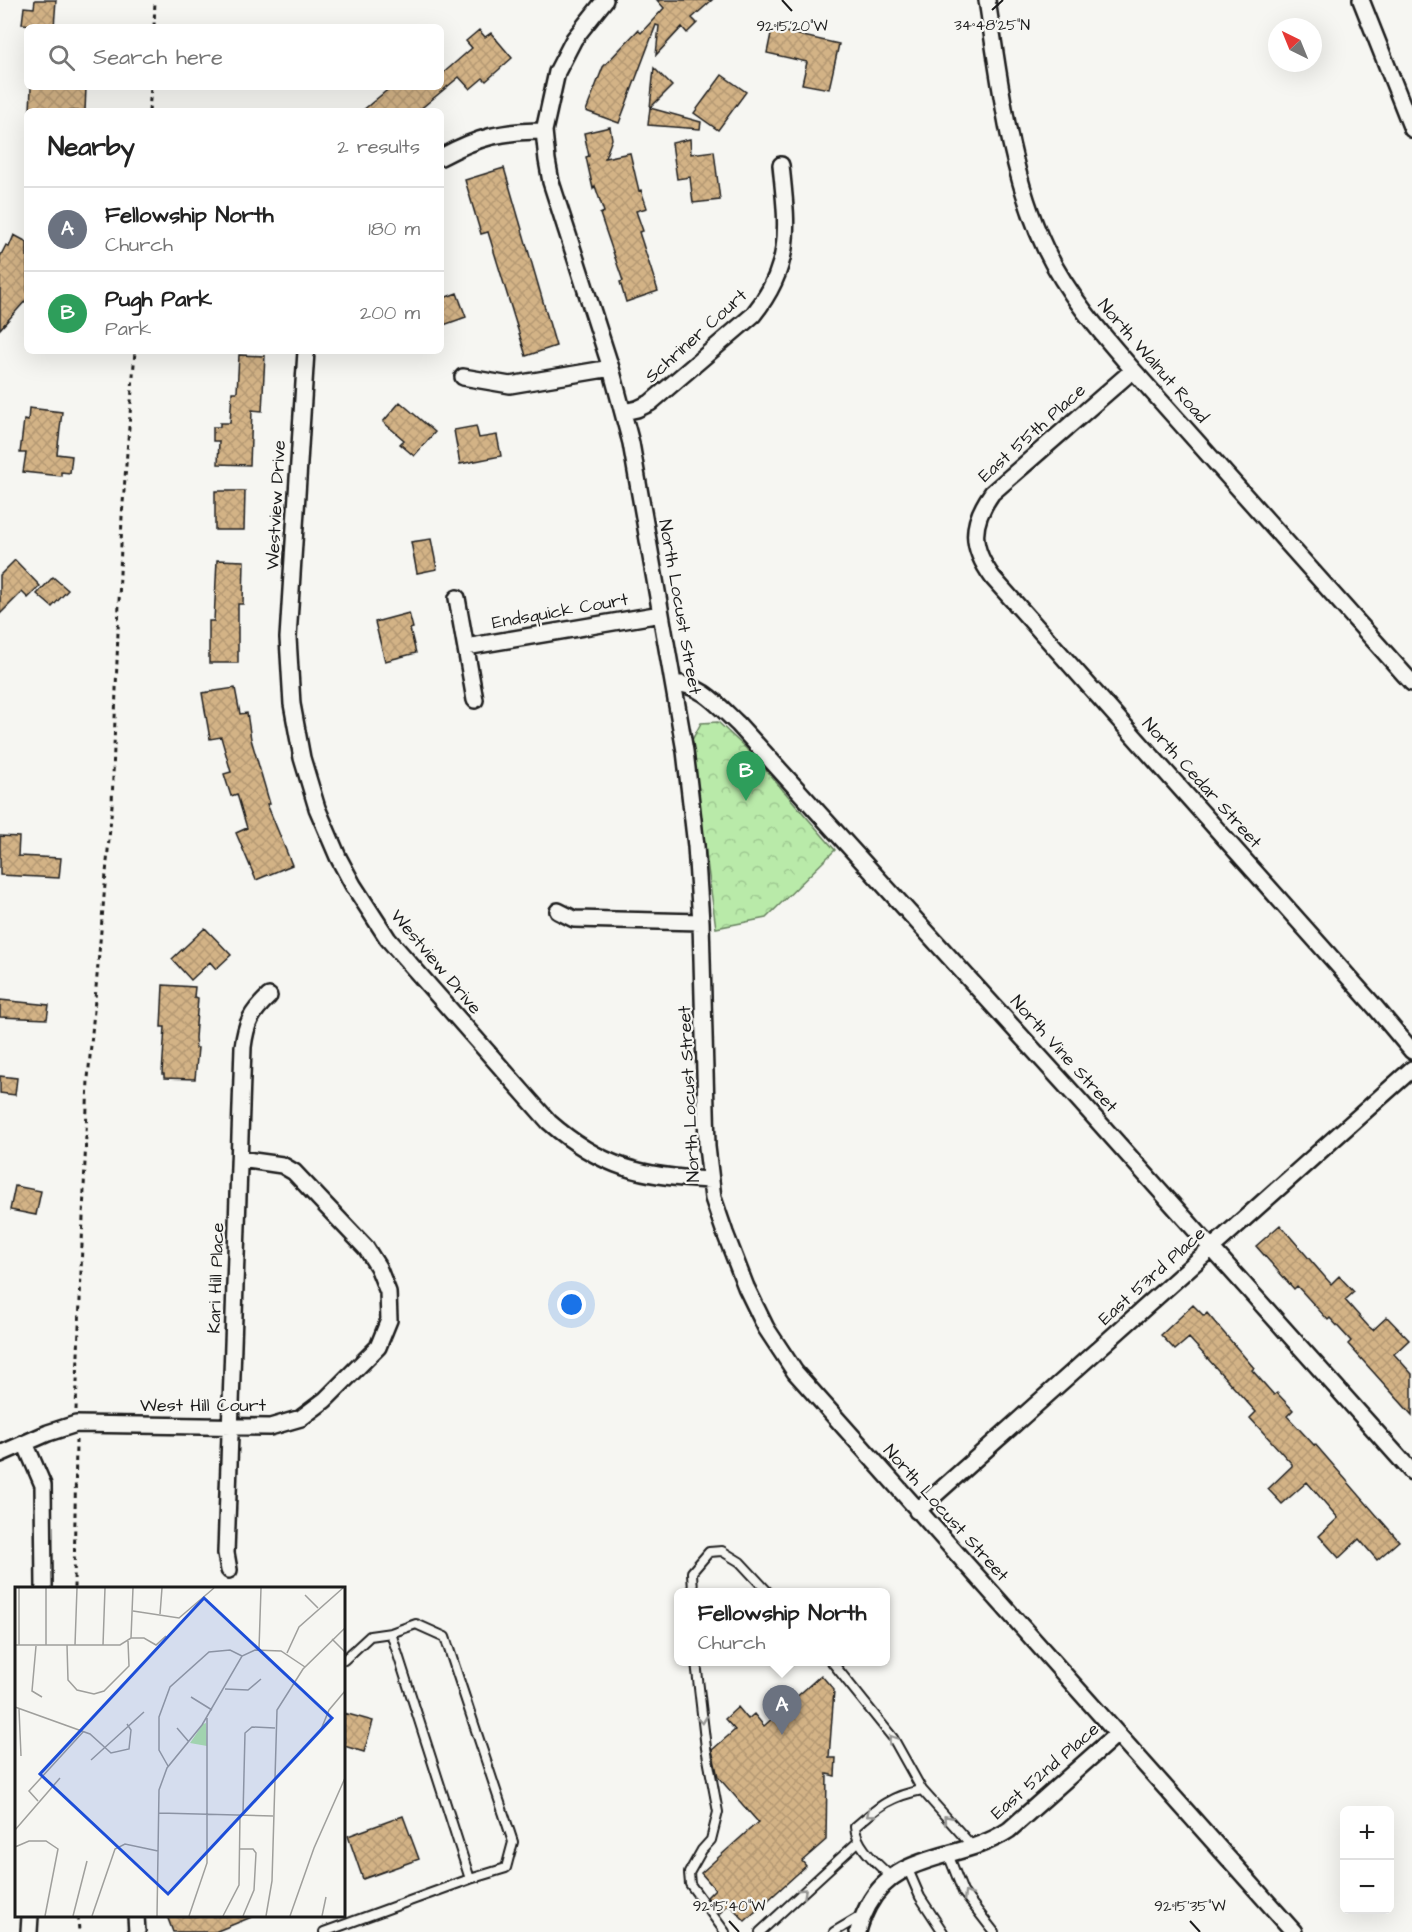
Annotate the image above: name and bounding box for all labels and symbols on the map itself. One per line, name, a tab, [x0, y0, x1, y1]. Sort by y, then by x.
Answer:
text: 34°48'25"N	[954, 15, 1030, 36]
text: 92°15'20"W	[756, 16, 828, 37]
north arrow	[1268, 18, 1322, 72]
street label: Schriner Court	[639, 283, 753, 389]
street label: North Walnut Road	[1092, 293, 1214, 429]
street label: East 55th Place	[973, 378, 1091, 488]
street label: Westview Drive	[260, 439, 292, 571]
street label: North Locust Street	[652, 518, 708, 697]
street label: Endsquick Court	[490, 587, 631, 635]
street label: North Cedar Street	[1136, 712, 1268, 854]
pin: B	[726, 752, 766, 801]
street label: Westview Drive	[385, 904, 488, 1020]
street label: North Vine Street	[1004, 990, 1124, 1119]
street label: North Locust Street	[672, 1004, 706, 1183]
street label: East 53rd Place	[1093, 1221, 1211, 1331]
street label: Kari Hill Place	[202, 1222, 230, 1334]
your location	[557, 1290, 586, 1319]
street label: West Hill Court	[140, 1393, 267, 1418]
street label: North Locust Street	[878, 1439, 1015, 1588]
inset map	[15, 1587, 345, 1917]
pin: A	[762, 1686, 802, 1735]
one-way arrow	[696, 1715, 708, 1724]
street label: East 52nd Place	[985, 1717, 1105, 1825]
one-way arrow	[889, 1735, 900, 1746]
one-way arrow	[866, 1807, 877, 1818]
one-way arrow	[943, 1815, 954, 1825]
one-way arrow	[796, 1888, 807, 1899]
one-way arrow	[963, 1891, 974, 1902]
text: 92°15'40"W	[693, 1896, 765, 1917]
text: 92°15'35"W	[1154, 1896, 1226, 1917]

